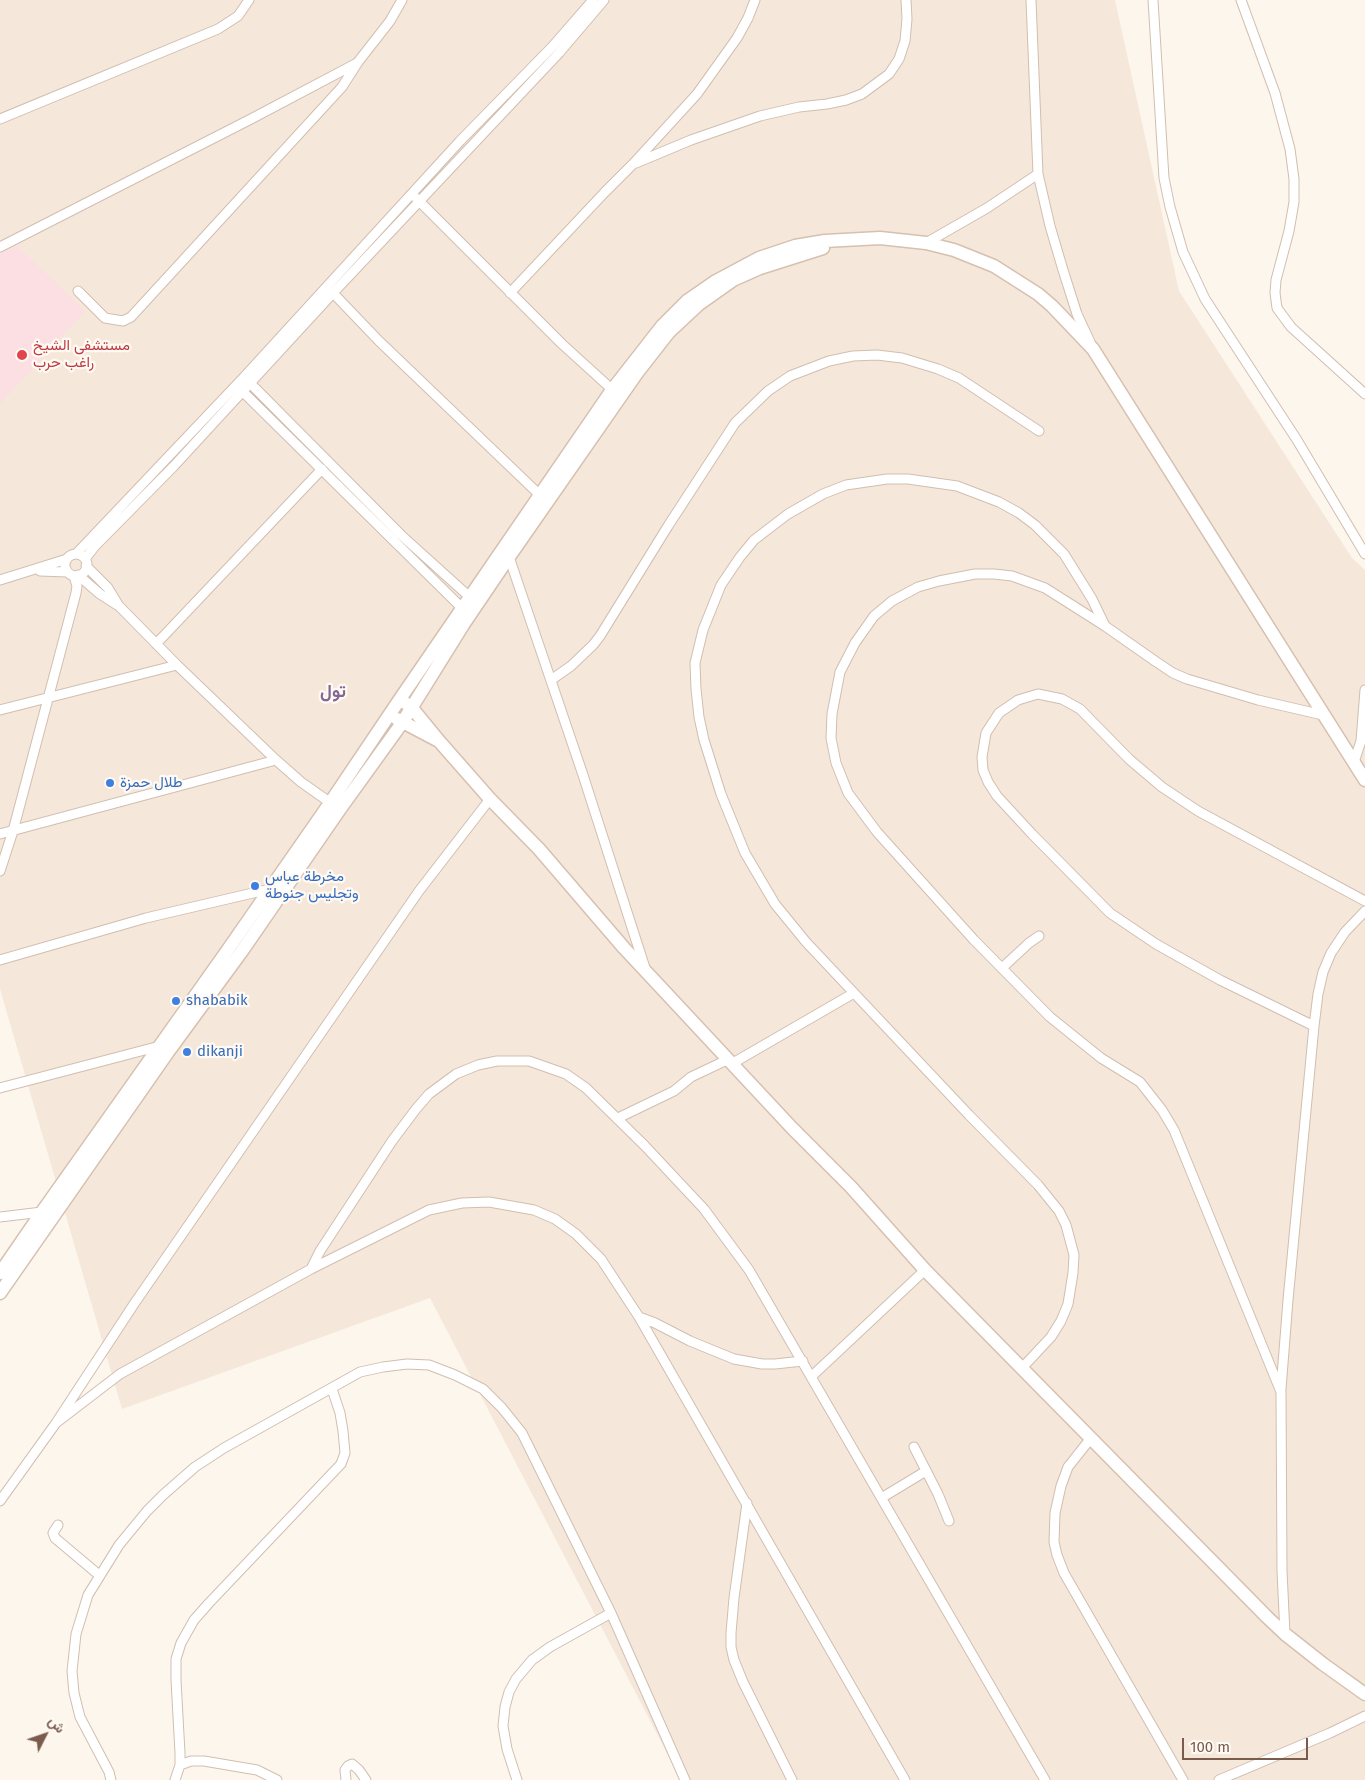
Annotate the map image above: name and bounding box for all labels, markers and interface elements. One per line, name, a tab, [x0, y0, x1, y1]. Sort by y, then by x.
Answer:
place label: مستشفى الشيخ راغب حرب	[33, 337, 130, 372]
marker: مستشفى الشيخ راغب حرب	[15, 348, 29, 362]
district label: تول	[320, 681, 346, 703]
place label: طلال حمزة	[120, 774, 183, 792]
marker: طلال حمزة	[104, 777, 116, 789]
place label: مخرطة عباس وتجليس جنوطة	[265, 868, 359, 903]
marker: مخرطة عباس وتجليس جنوطة	[249, 880, 261, 892]
place label: shababik	[186, 992, 248, 1010]
marker: shababik	[170, 995, 182, 1007]
place label: dikanji	[197, 1043, 243, 1061]
marker: dikanji	[181, 1046, 193, 1058]
north arrow	[20, 1710, 70, 1760]
text: ش	[45, 1713, 69, 1737]
scale bar	[1185, 1728, 1311, 1760]
text: 100 m	[1190, 1738, 1230, 1756]

